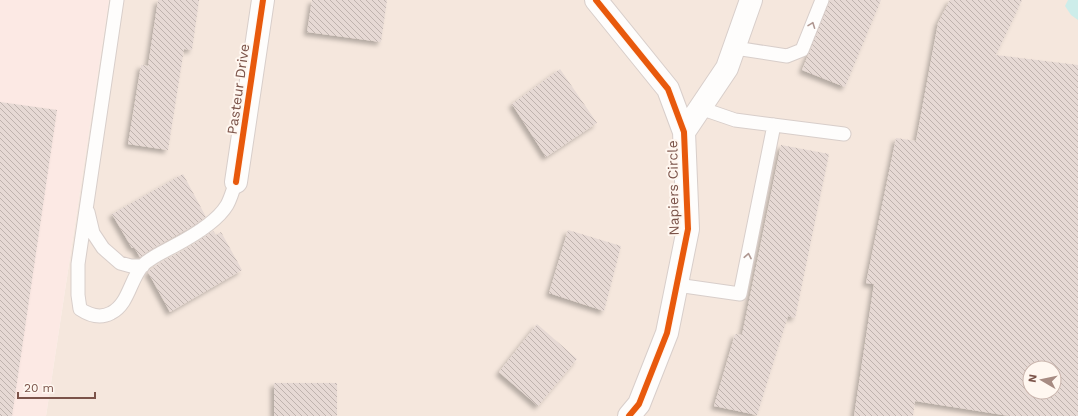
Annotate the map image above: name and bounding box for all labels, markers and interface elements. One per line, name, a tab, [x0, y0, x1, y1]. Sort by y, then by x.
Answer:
one-way arrow	[807, 21, 815, 29]
street label: Pasteur Drive	[224, 43, 252, 135]
street label: Napiers Circle	[664, 140, 682, 236]
one-way arrow	[743, 253, 751, 259]
north arrow	[1022, 360, 1062, 400]
text: N	[1026, 373, 1040, 384]
scale bar	[18, 374, 95, 400]
text: 20 m	[24, 381, 54, 395]

